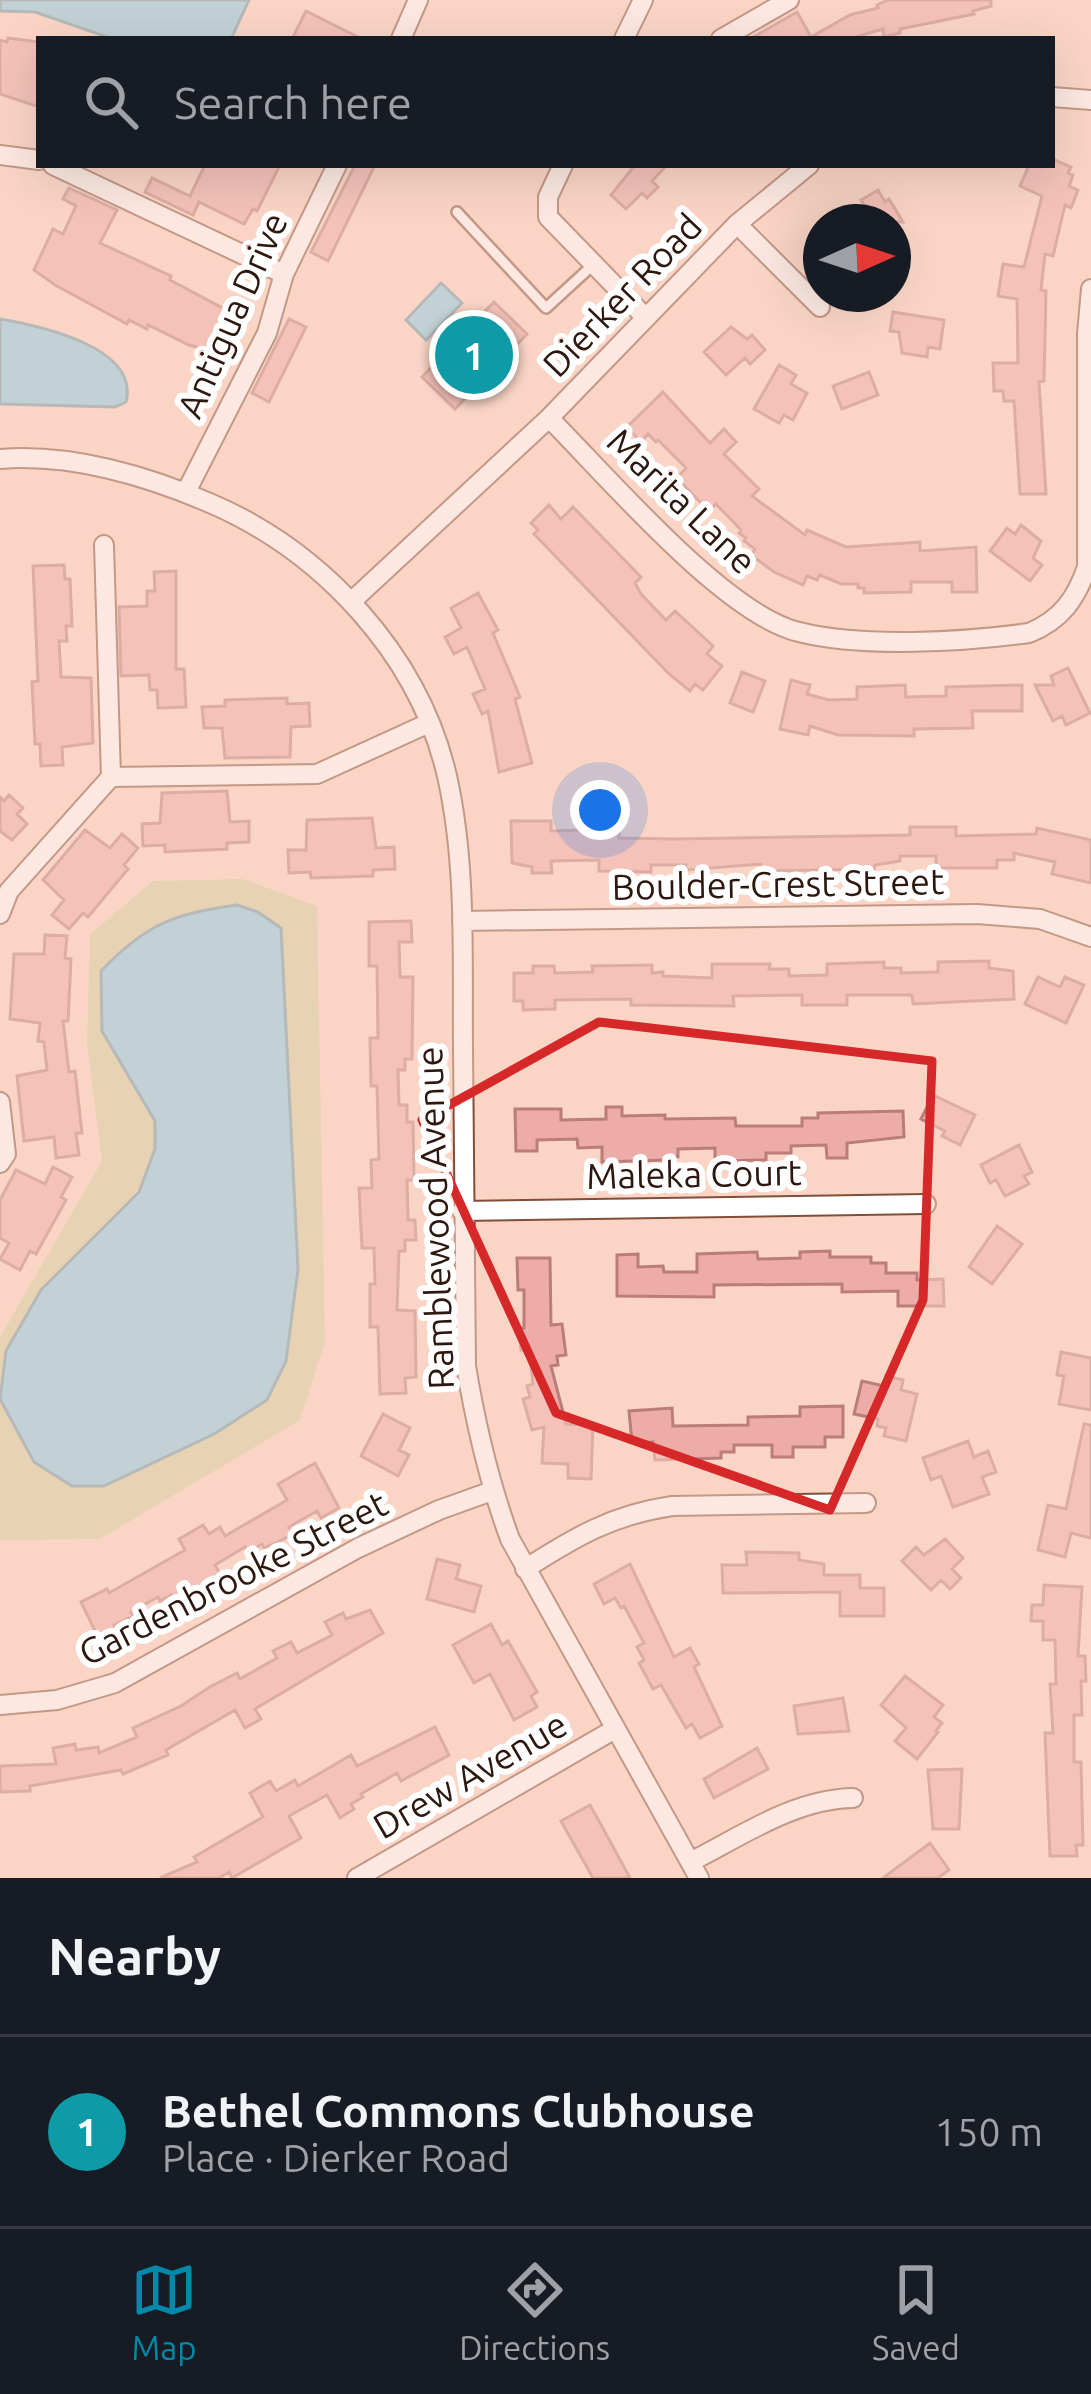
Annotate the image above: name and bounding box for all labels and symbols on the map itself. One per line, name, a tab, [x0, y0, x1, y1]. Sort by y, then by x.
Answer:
north arrow	[803, 204, 911, 312]
street label: Dierker Road	[534, 205, 709, 384]
street label: Antigua Drive	[168, 206, 295, 424]
pin: 1	[435, 310, 513, 400]
street label: Marita Lane	[600, 420, 765, 581]
your location	[570, 780, 630, 840]
street label: Boulder-Crest Street	[611, 860, 945, 907]
street label: Ramblewood Avenue	[408, 1046, 461, 1390]
street label: Maleka Court	[586, 1151, 802, 1196]
street label: Gardenbrooke Street	[72, 1482, 394, 1673]
street label: Drew Avenue	[366, 1703, 574, 1846]

